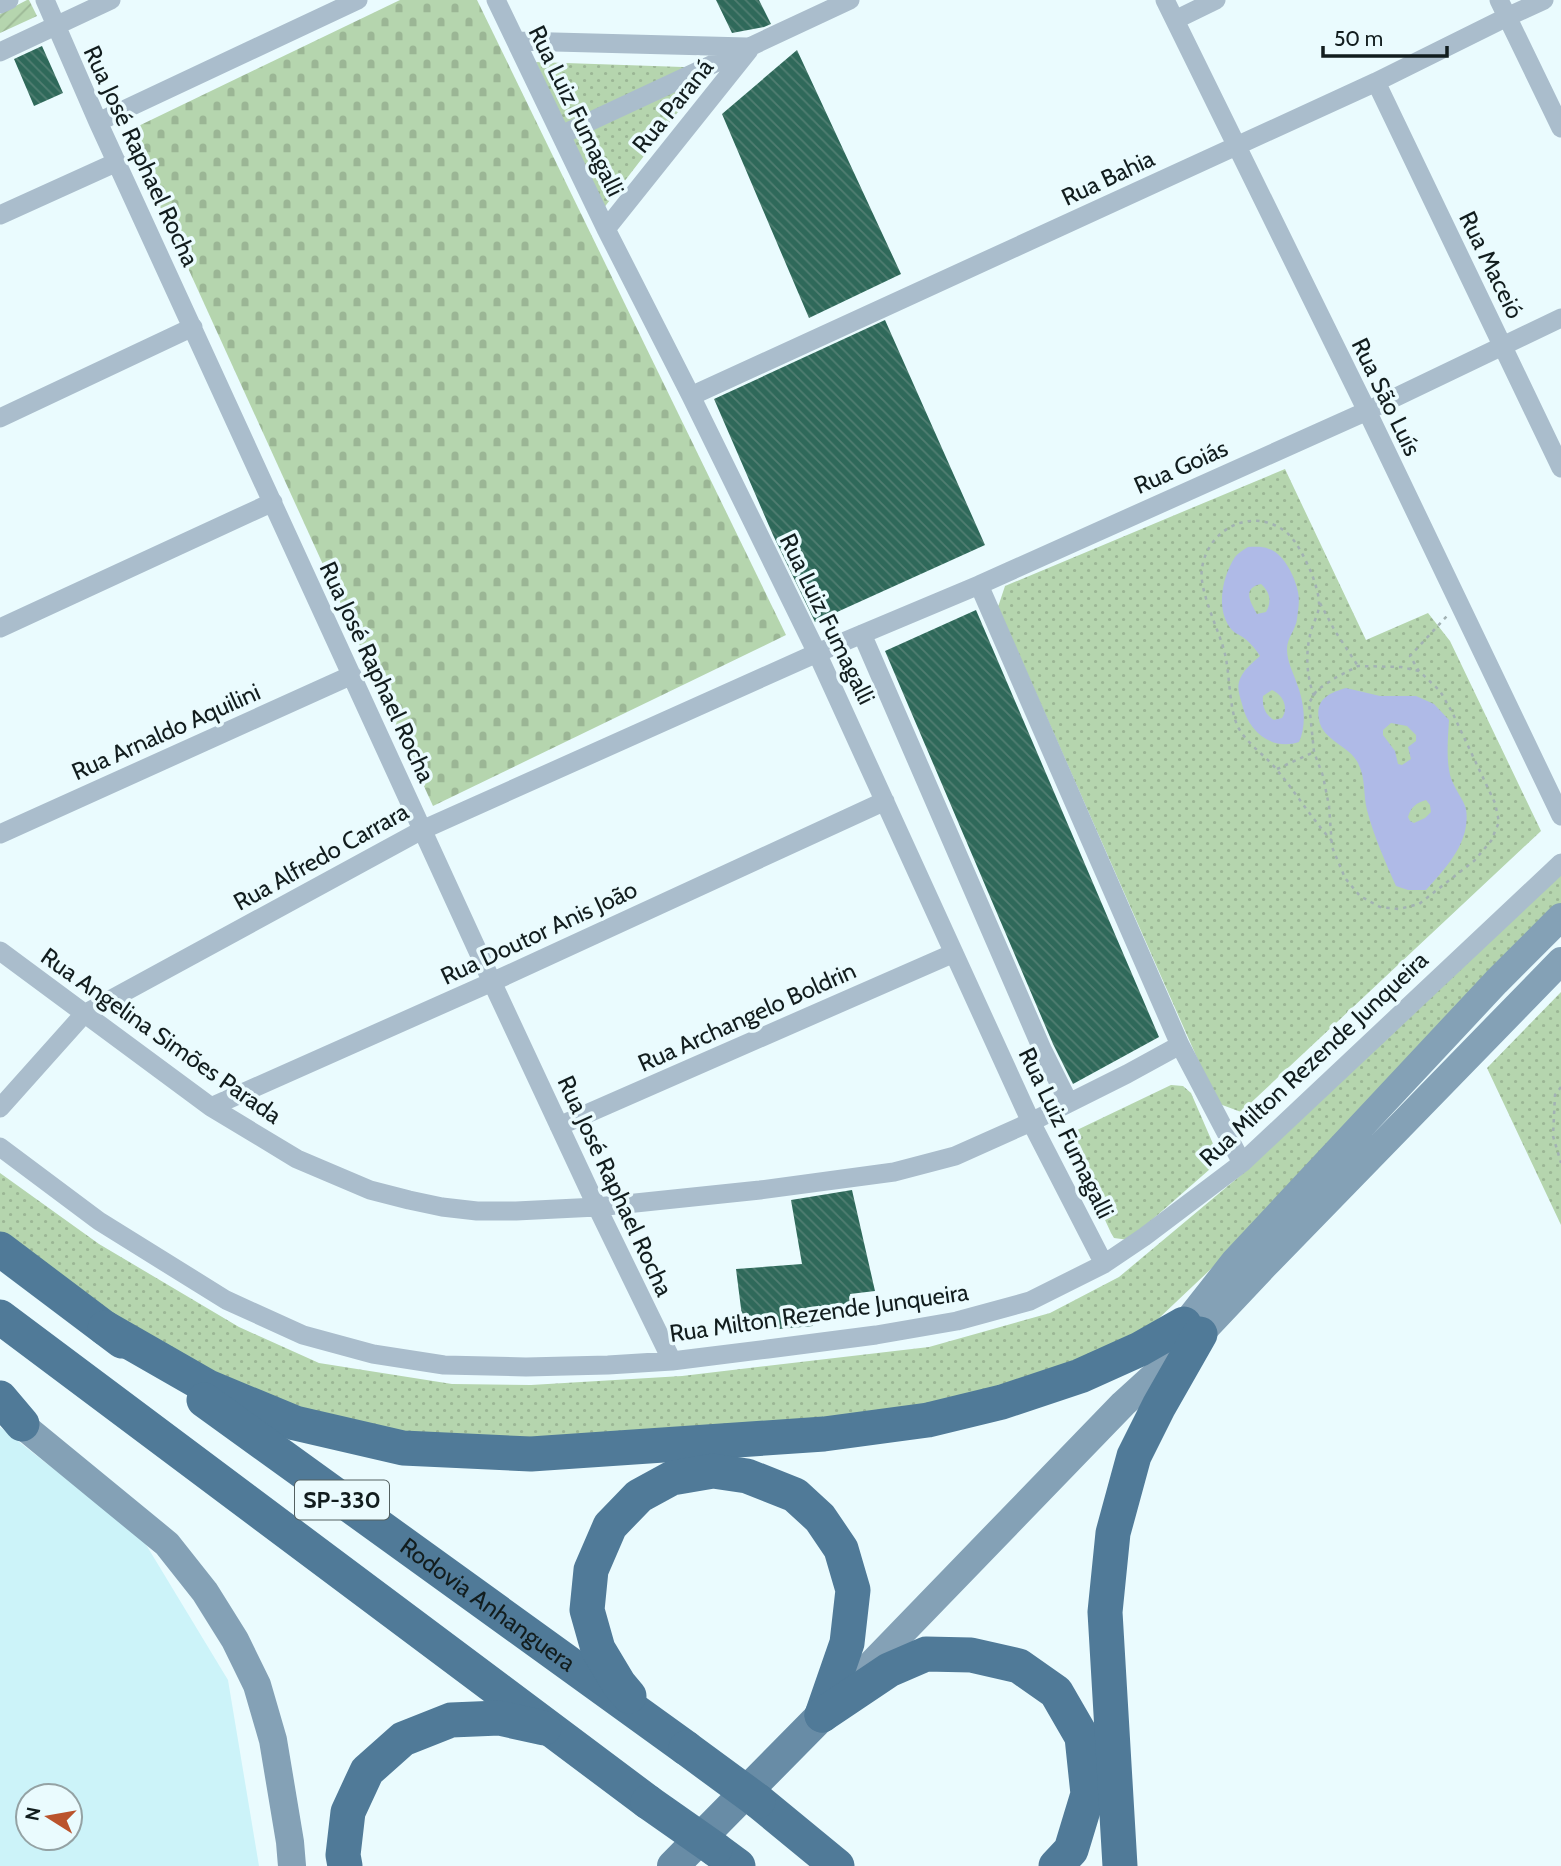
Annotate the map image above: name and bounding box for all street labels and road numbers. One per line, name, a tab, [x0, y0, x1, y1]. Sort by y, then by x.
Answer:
street label: Rua Luiz Fumagalli	[523, 21, 630, 201]
street label: Rua José Raphael Rocha	[78, 41, 206, 271]
street label: Rua Paraná	[626, 52, 720, 159]
street label: Rua Bahia	[1057, 143, 1159, 212]
street label: Rua Maceió	[1453, 206, 1530, 323]
street label: Rua São Luís	[1346, 333, 1427, 460]
street label: Rua Goiás	[1129, 433, 1232, 500]
street label: Rua Luiz Fumagalli	[774, 529, 881, 709]
street label: Rua José Raphael Rocha	[314, 557, 442, 787]
street label: Rua Arnaldo Aquilini	[67, 677, 265, 786]
street label: Rua Alfredo Carrara	[228, 796, 414, 917]
street label: Rua Doutor Anis João	[436, 874, 642, 991]
street label: Rua Angelina Simões Parada	[36, 941, 287, 1130]
street label: Rua Milton Rezende Junqueira	[1193, 945, 1434, 1172]
street label: Rua Archangelo Boldrin	[633, 955, 860, 1078]
street label: Rua Luiz Fumagalli	[1013, 1043, 1120, 1223]
street label: Rua José Raphael Rocha	[552, 1071, 680, 1301]
street label: Rua Milton Rezende Junqueira	[668, 1277, 971, 1348]
road number: SP-330	[295, 1480, 389, 1520]
street label: Rodovia Anhanguera	[395, 1531, 582, 1678]

